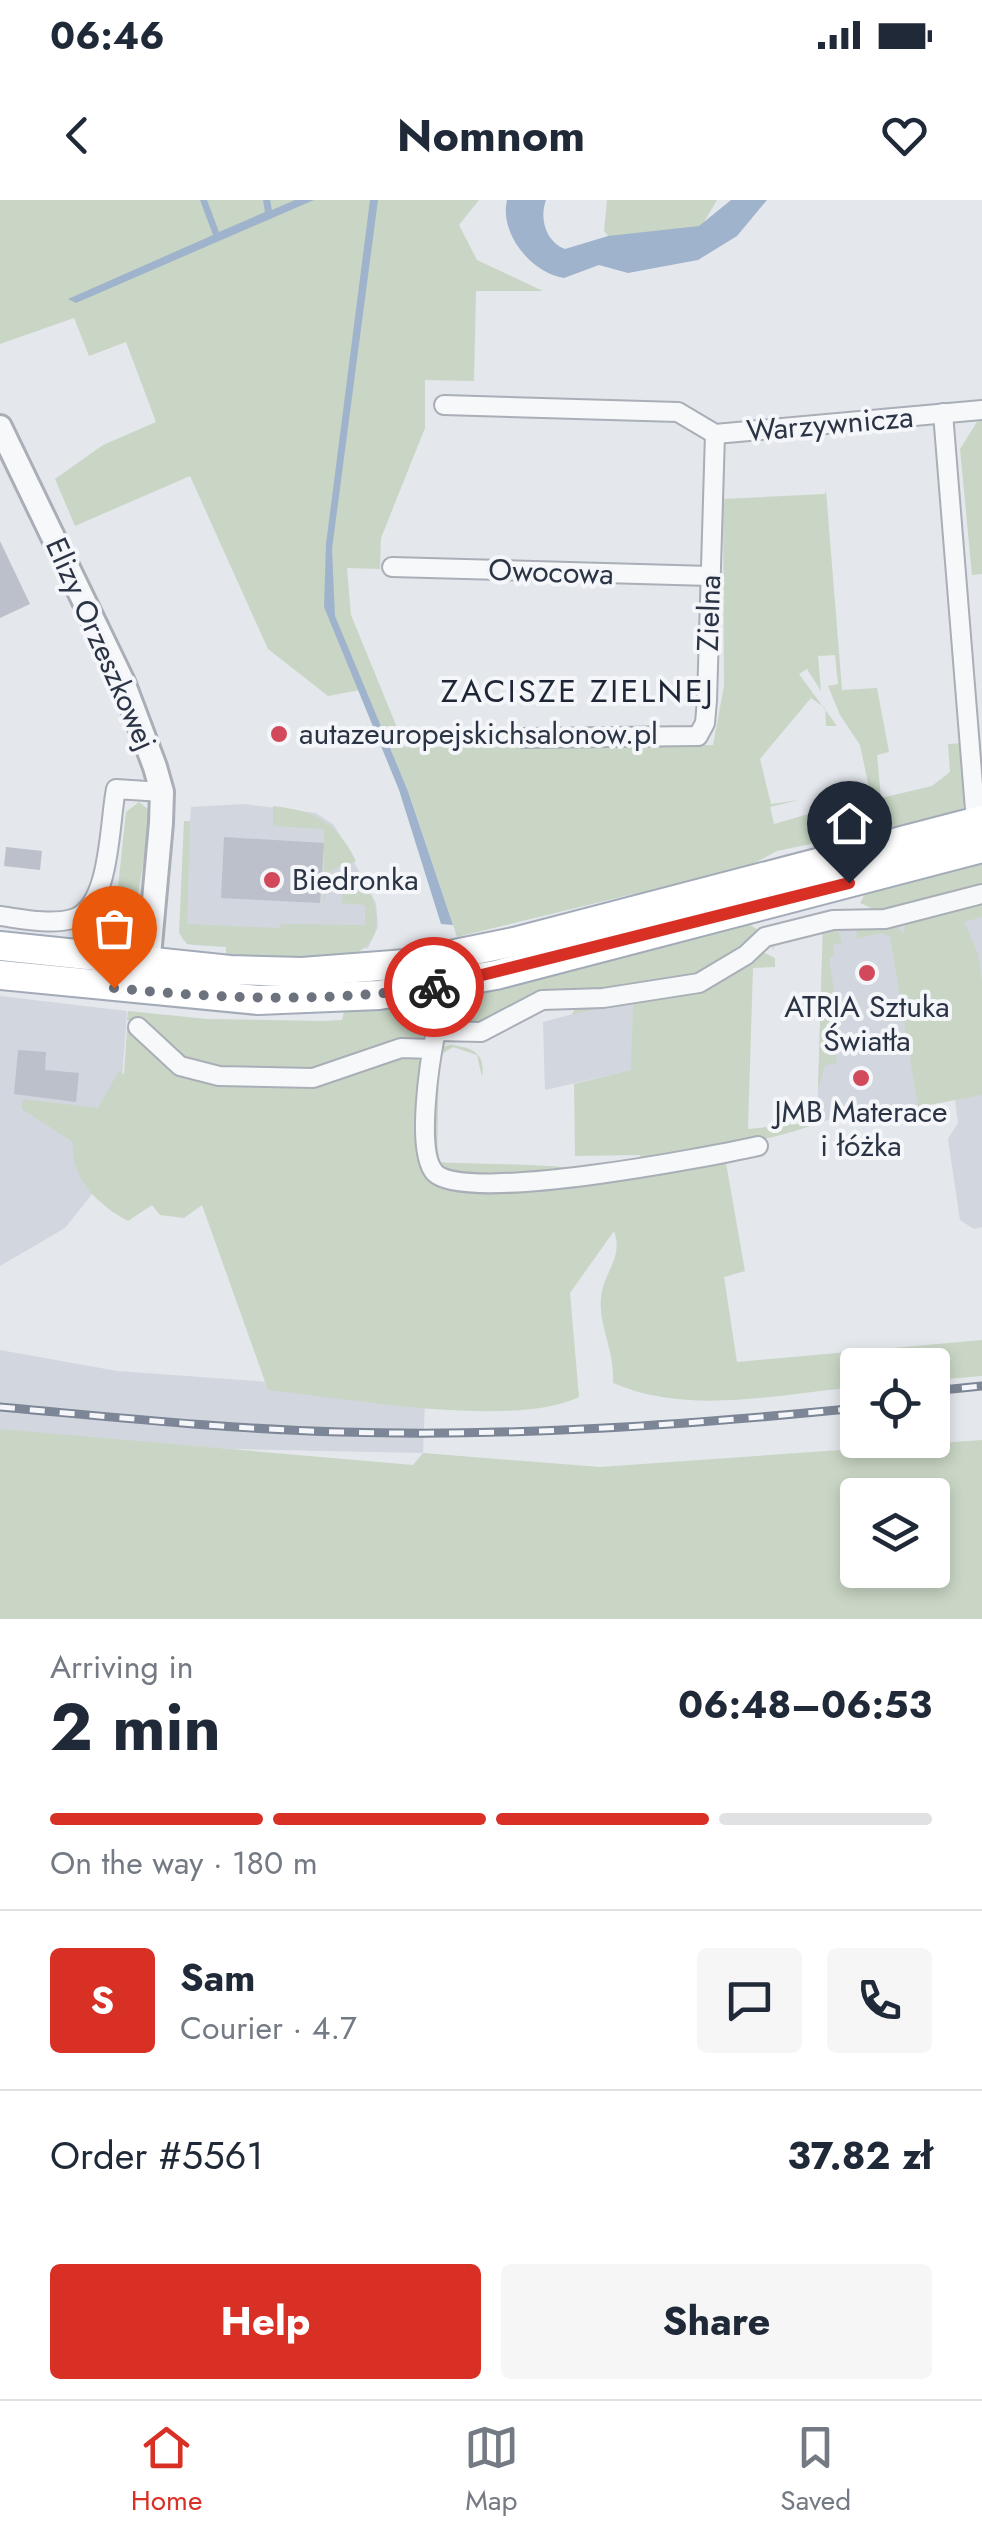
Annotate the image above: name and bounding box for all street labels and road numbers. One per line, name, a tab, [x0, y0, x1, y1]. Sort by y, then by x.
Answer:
street label: Warzywnicza	[745, 395, 915, 452]
street label: Elizy Orzeszkowej	[35, 531, 168, 757]
street label: Owocowa	[488, 548, 615, 595]
street label: Zielna	[686, 574, 731, 652]

